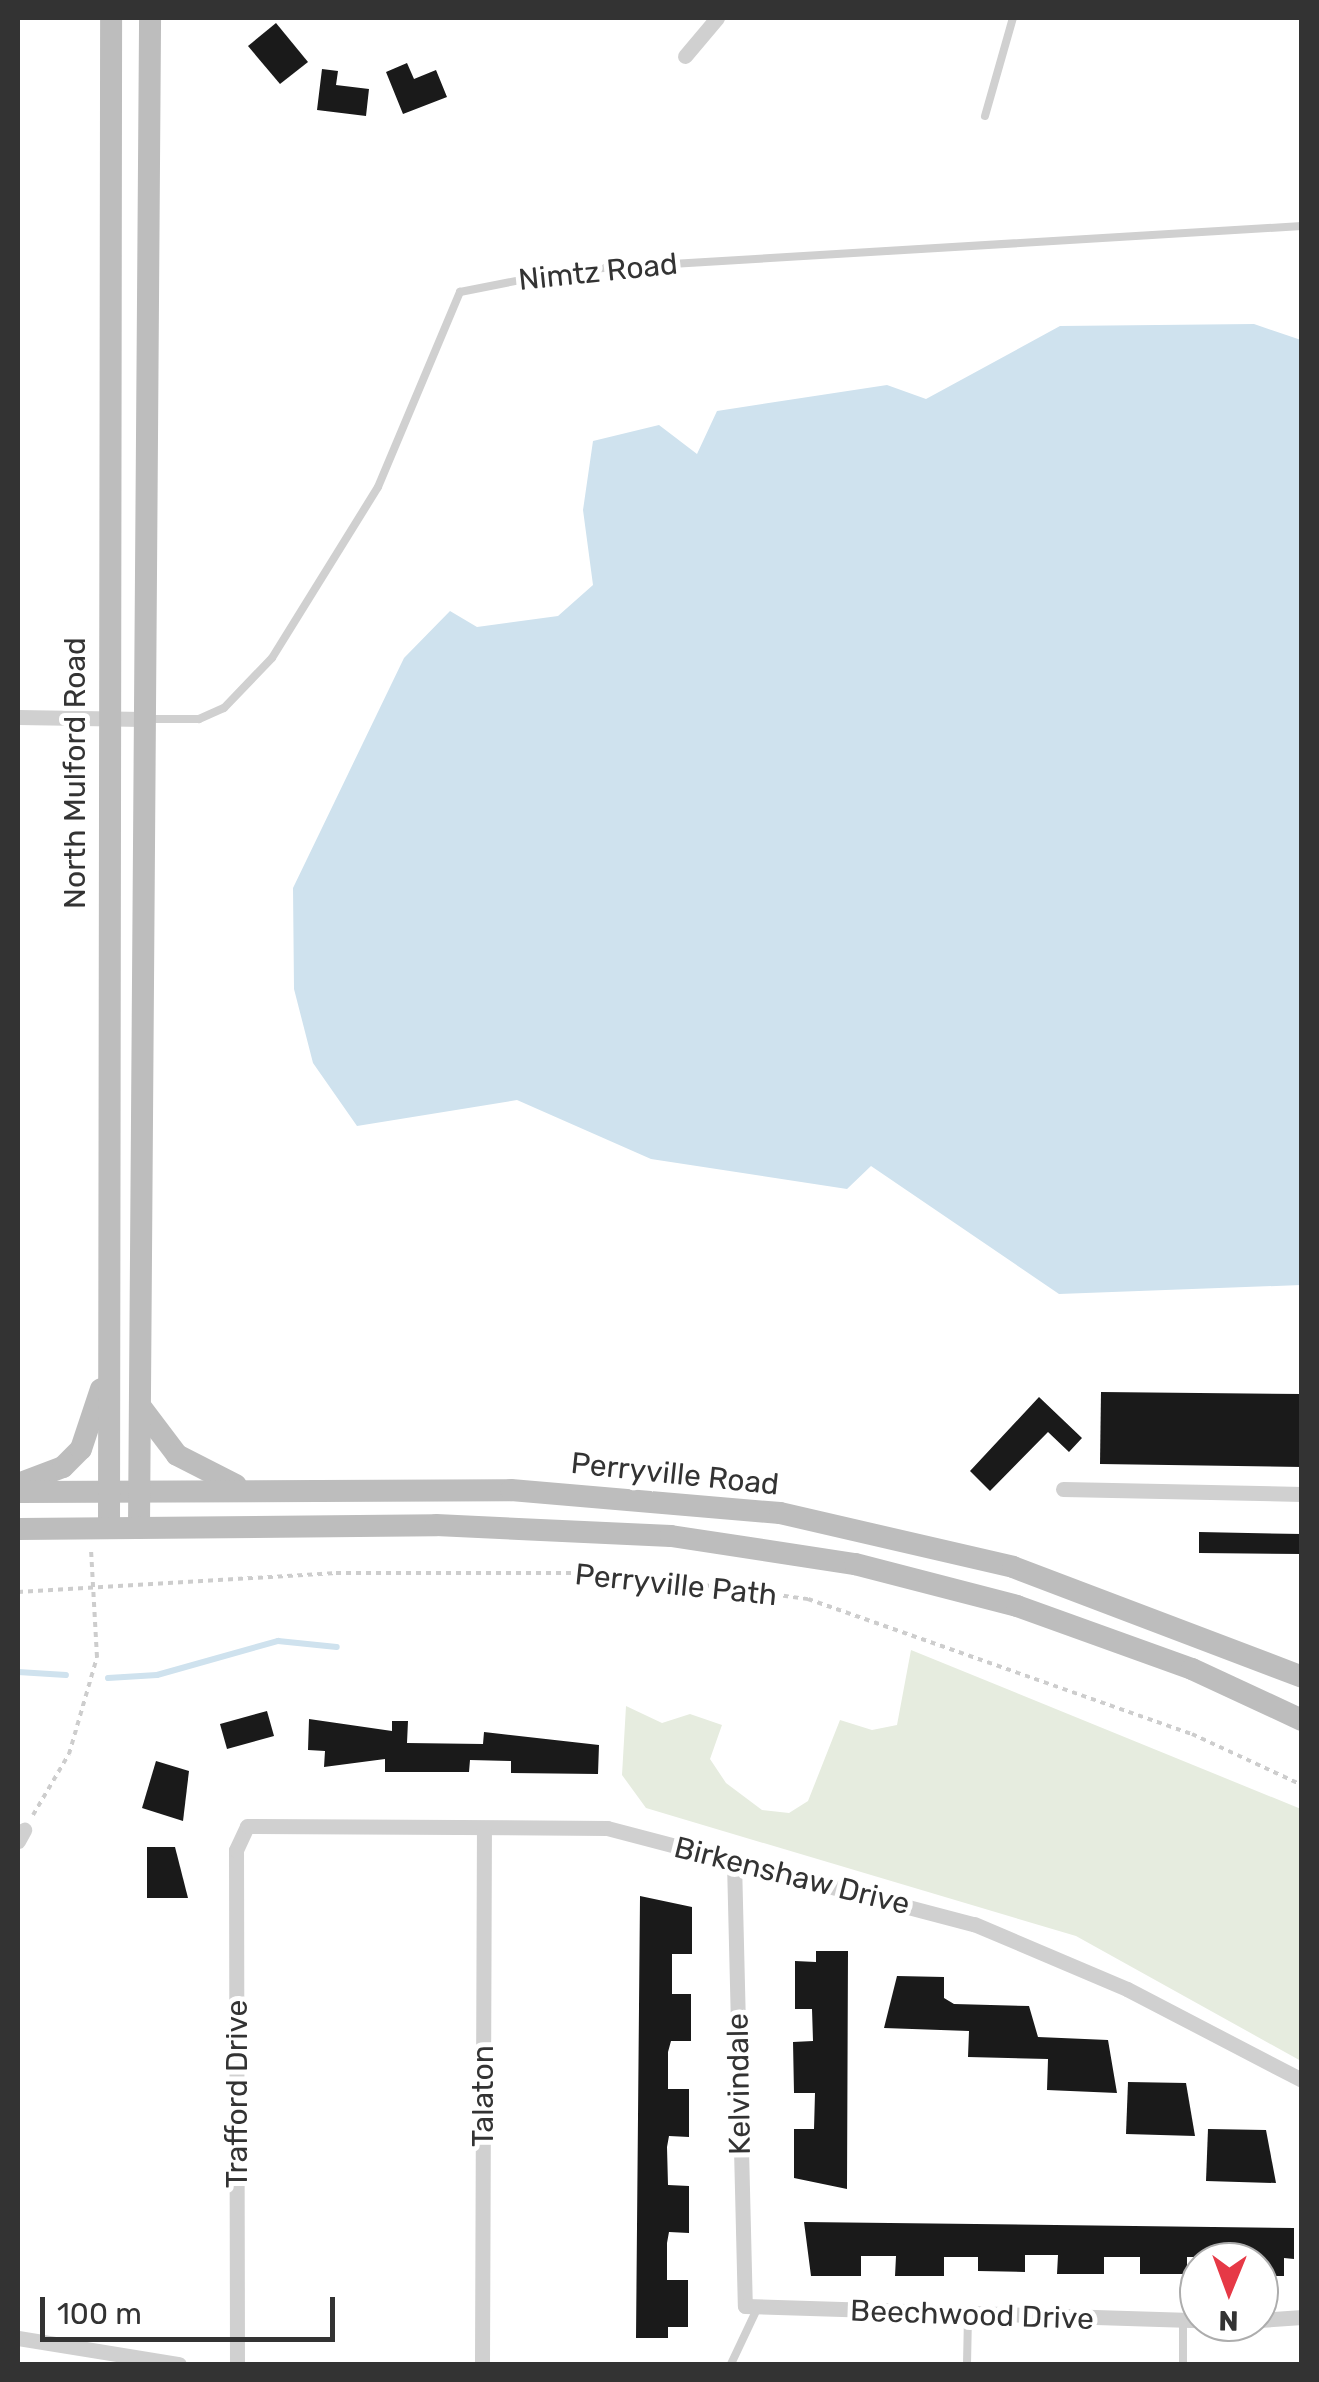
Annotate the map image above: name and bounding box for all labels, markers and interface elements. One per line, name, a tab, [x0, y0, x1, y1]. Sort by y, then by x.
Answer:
street label: Nimtz Road	[517, 246, 679, 298]
street label: North Mulford Road	[57, 637, 93, 909]
street label: Perryville Road	[569, 1445, 781, 1503]
street label: Perryville Path	[573, 1556, 779, 1614]
street label: Birkenshaw Drive	[670, 1829, 914, 1923]
street label: Trafford Drive	[219, 2000, 255, 2188]
street label: Kelvindale	[720, 2013, 758, 2155]
street label: Talaton	[465, 2045, 501, 2147]
north arrow	[1179, 2242, 1279, 2342]
scale bar	[45, 2277, 340, 2339]
street label: Beechwood Drive	[850, 2293, 1094, 2337]
text: 100 m	[57, 2296, 142, 2332]
text: N	[1218, 2304, 1239, 2337]

